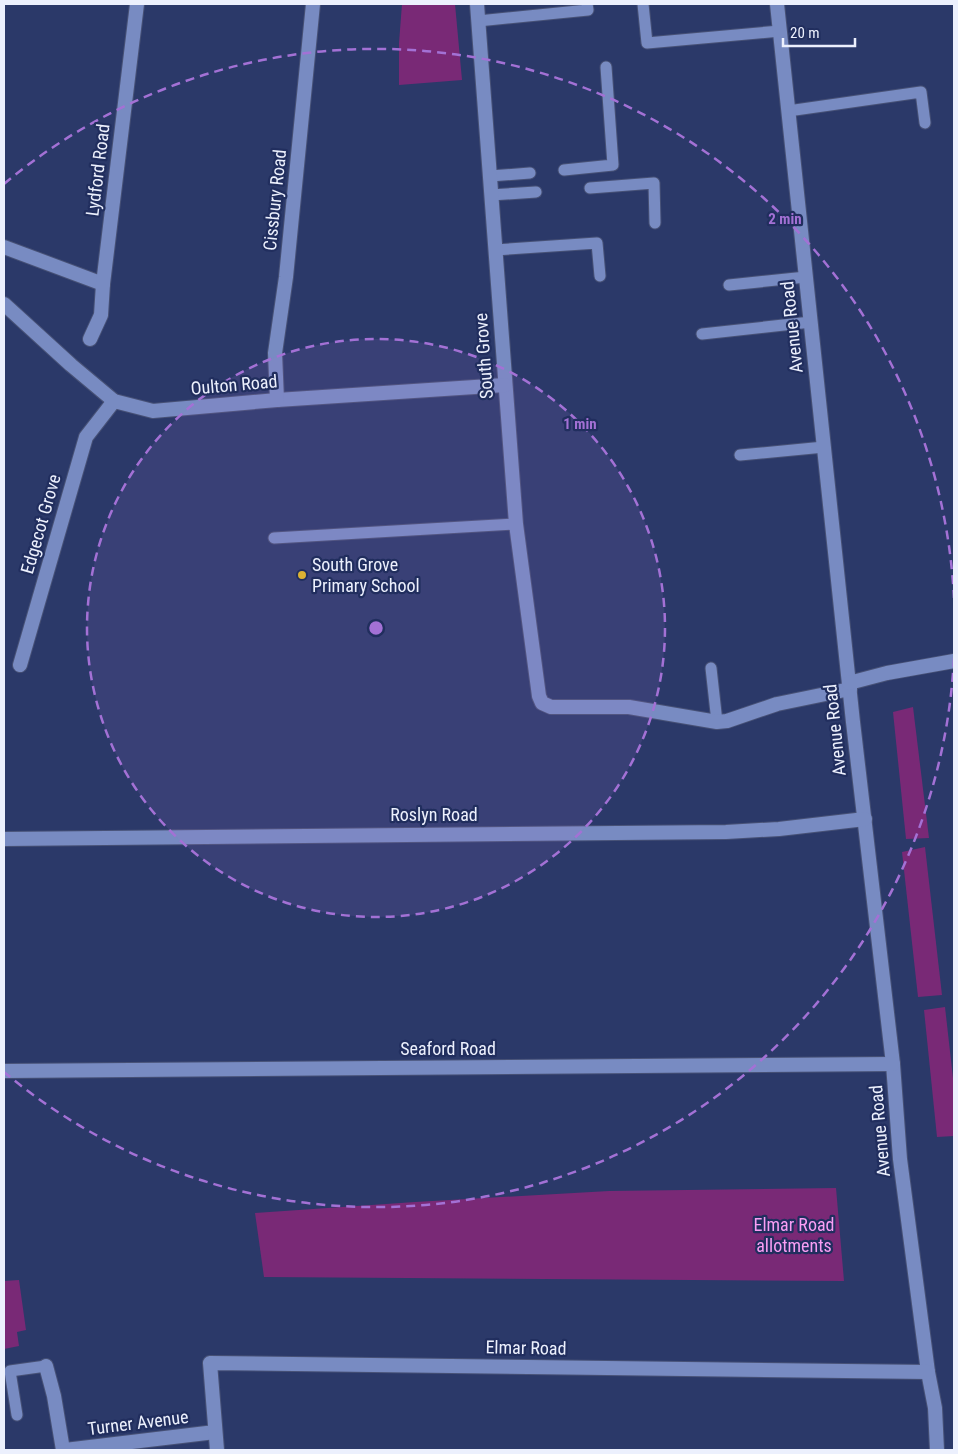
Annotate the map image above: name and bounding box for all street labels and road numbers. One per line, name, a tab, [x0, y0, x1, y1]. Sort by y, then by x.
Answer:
street label: Lydford Road	[81, 123, 114, 217]
street label: Cissbury Road	[259, 148, 290, 252]
street label: Avenue Road	[776, 280, 807, 374]
street label: South Grove	[470, 312, 497, 400]
street label: Oulton Road	[190, 370, 278, 399]
street label: Edgecot Grove	[16, 472, 65, 576]
street label: Avenue Road	[819, 683, 850, 777]
street label: Roslyn Road	[390, 804, 478, 825]
street label: Seaford Road	[400, 1038, 496, 1059]
street label: Avenue Road	[865, 1084, 894, 1178]
street label: Elmar Road	[485, 1336, 567, 1359]
street label: Turner Avenue	[86, 1406, 189, 1439]

